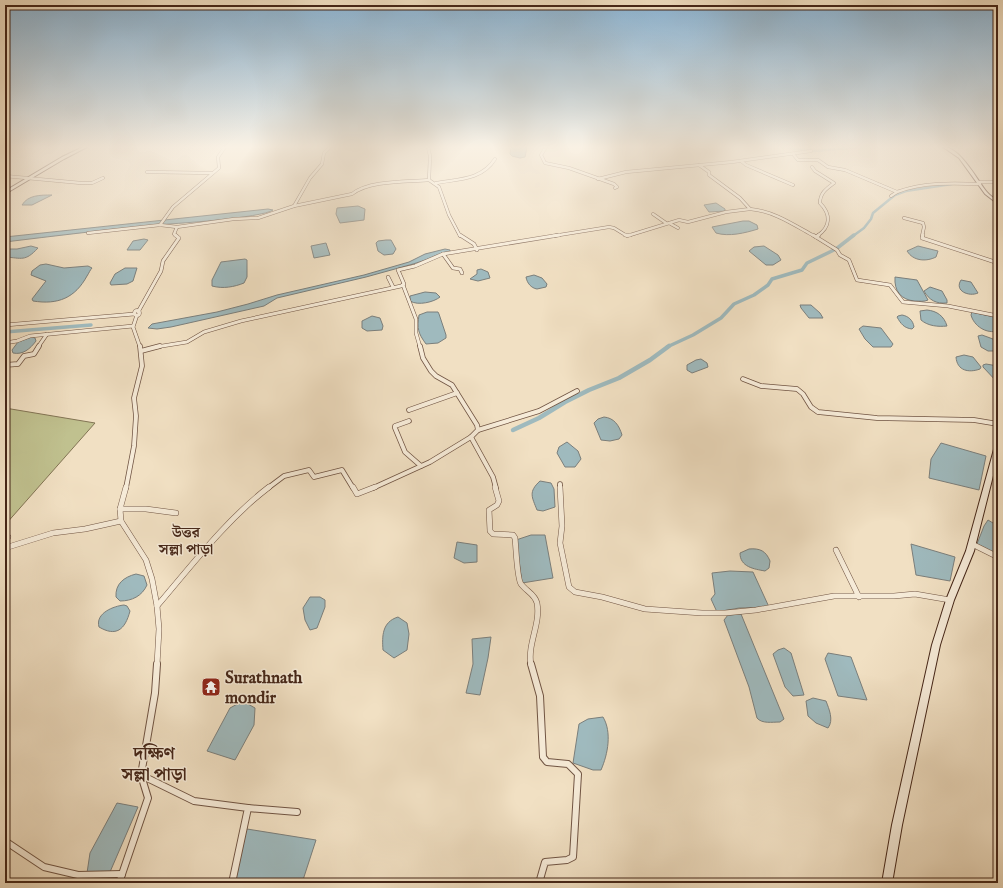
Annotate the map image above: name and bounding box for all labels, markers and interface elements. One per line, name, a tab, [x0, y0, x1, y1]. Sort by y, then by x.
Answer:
district label: উত্তর সল্লা পাড়া	[158, 523, 213, 559]
place label: Surathnath mondir	[225, 668, 303, 709]
temple icon: Surathnath mondir	[200, 676, 222, 698]
district label: দক্ষিণ সল্লা পাড়া	[120, 743, 187, 787]

